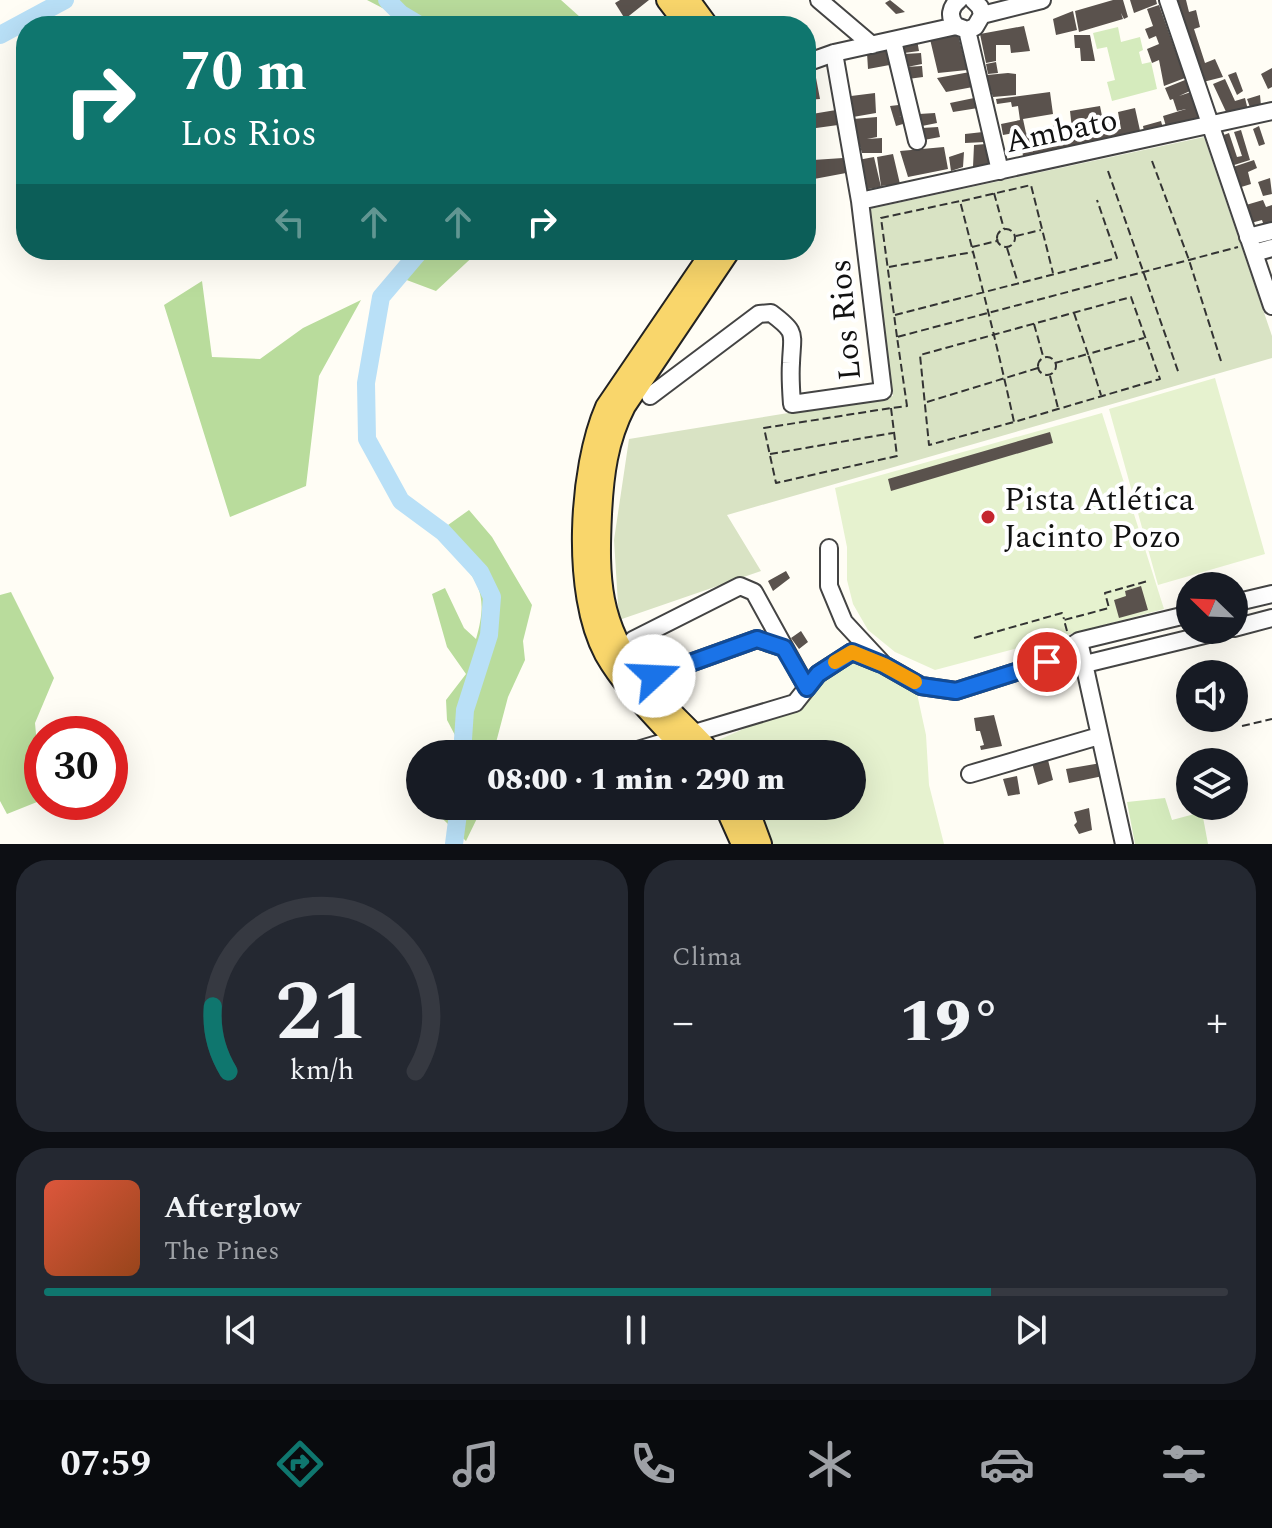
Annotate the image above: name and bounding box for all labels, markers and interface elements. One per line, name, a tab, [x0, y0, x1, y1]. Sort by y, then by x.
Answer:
text: 70 m	[180, 30, 307, 115]
icon: right	[48, 48, 152, 152]
street label: Ambato	[1001, 96, 1122, 167]
text: Los Rios	[180, 107, 317, 162]
icon: left	[268, 200, 312, 244]
icon: ahead	[352, 200, 396, 244]
icon: ahead	[436, 200, 480, 244]
icon: right	[520, 200, 564, 244]
street label: Los Rios	[816, 257, 875, 383]
place label: Pista Atlética Jacinto Pozo	[1004, 476, 1195, 562]
marker: Pista Atlética Jacinto Pozo	[979, 508, 997, 526]
north arrow	[1176, 572, 1248, 644]
map controls	[1176, 572, 1248, 820]
pin	[1013, 628, 1081, 696]
position arrow	[612, 634, 696, 718]
icon: arrive	[1025, 640, 1069, 684]
button: sound	[1176, 660, 1248, 732]
speed limit sign: 30	[24, 716, 128, 820]
button: layers	[1176, 748, 1248, 820]
text: 08:00 · 1 min · 290 m	[487, 757, 785, 803]
text: Clima	[672, 937, 742, 977]
text: 21	[275, 950, 369, 1077]
text: 19°	[899, 976, 1001, 1068]
text: −	[672, 989, 694, 1056]
text: +	[1206, 989, 1228, 1056]
text: km/h	[290, 1049, 354, 1092]
text: Afterglow	[164, 1185, 301, 1231]
text: The Pines	[164, 1231, 279, 1271]
icon: previous	[219, 1308, 263, 1352]
icon: pause	[614, 1308, 658, 1352]
icon: next	[1009, 1308, 1053, 1352]
icon: directions	[272, 1436, 328, 1492]
icon: music	[448, 1436, 504, 1492]
icon: phone	[625, 1436, 681, 1492]
icon: climate	[802, 1436, 858, 1492]
icon: car	[979, 1436, 1035, 1492]
icon: filters	[1156, 1436, 1212, 1492]
text: 07:59	[60, 1437, 151, 1492]

